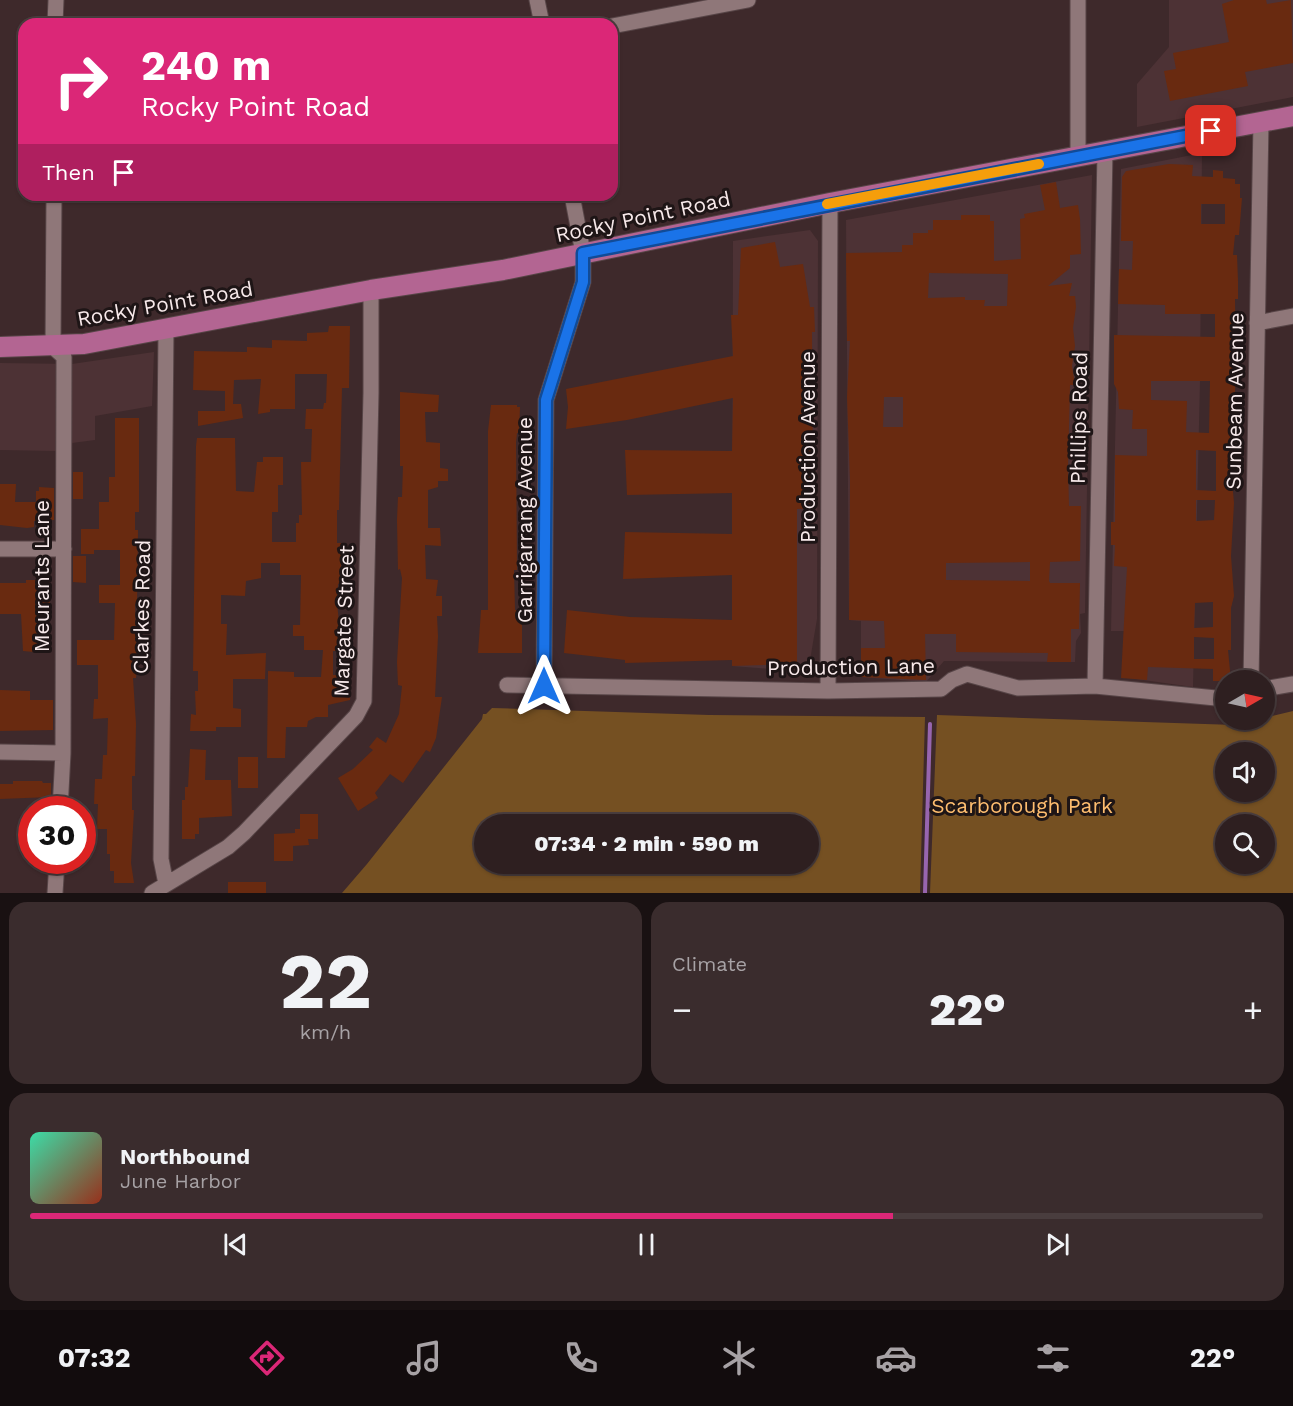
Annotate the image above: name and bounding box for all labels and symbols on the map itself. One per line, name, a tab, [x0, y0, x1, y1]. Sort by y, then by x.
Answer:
pin	[1185, 105, 1236, 156]
street label: Rocky Point Road	[553, 186, 733, 247]
street label: Rocky Point Road	[75, 276, 255, 331]
street label: Sunbeam Avenue	[1220, 312, 1249, 490]
street label: Production Avenue	[795, 351, 820, 543]
street label: Phillips Road	[1065, 352, 1092, 484]
street label: Garrigarrang Avenue	[512, 417, 537, 623]
street label: Meurants Lane	[29, 500, 54, 652]
street label: Clarkes Road	[128, 540, 155, 674]
street label: Margate Street	[328, 545, 359, 697]
street label: Production Lane	[767, 653, 935, 680]
position arrow	[512, 654, 576, 718]
north arrow	[1215, 670, 1275, 730]
park label: Scarborough Park	[931, 793, 1113, 818]
speed limit sign: 30	[18, 796, 96, 874]

